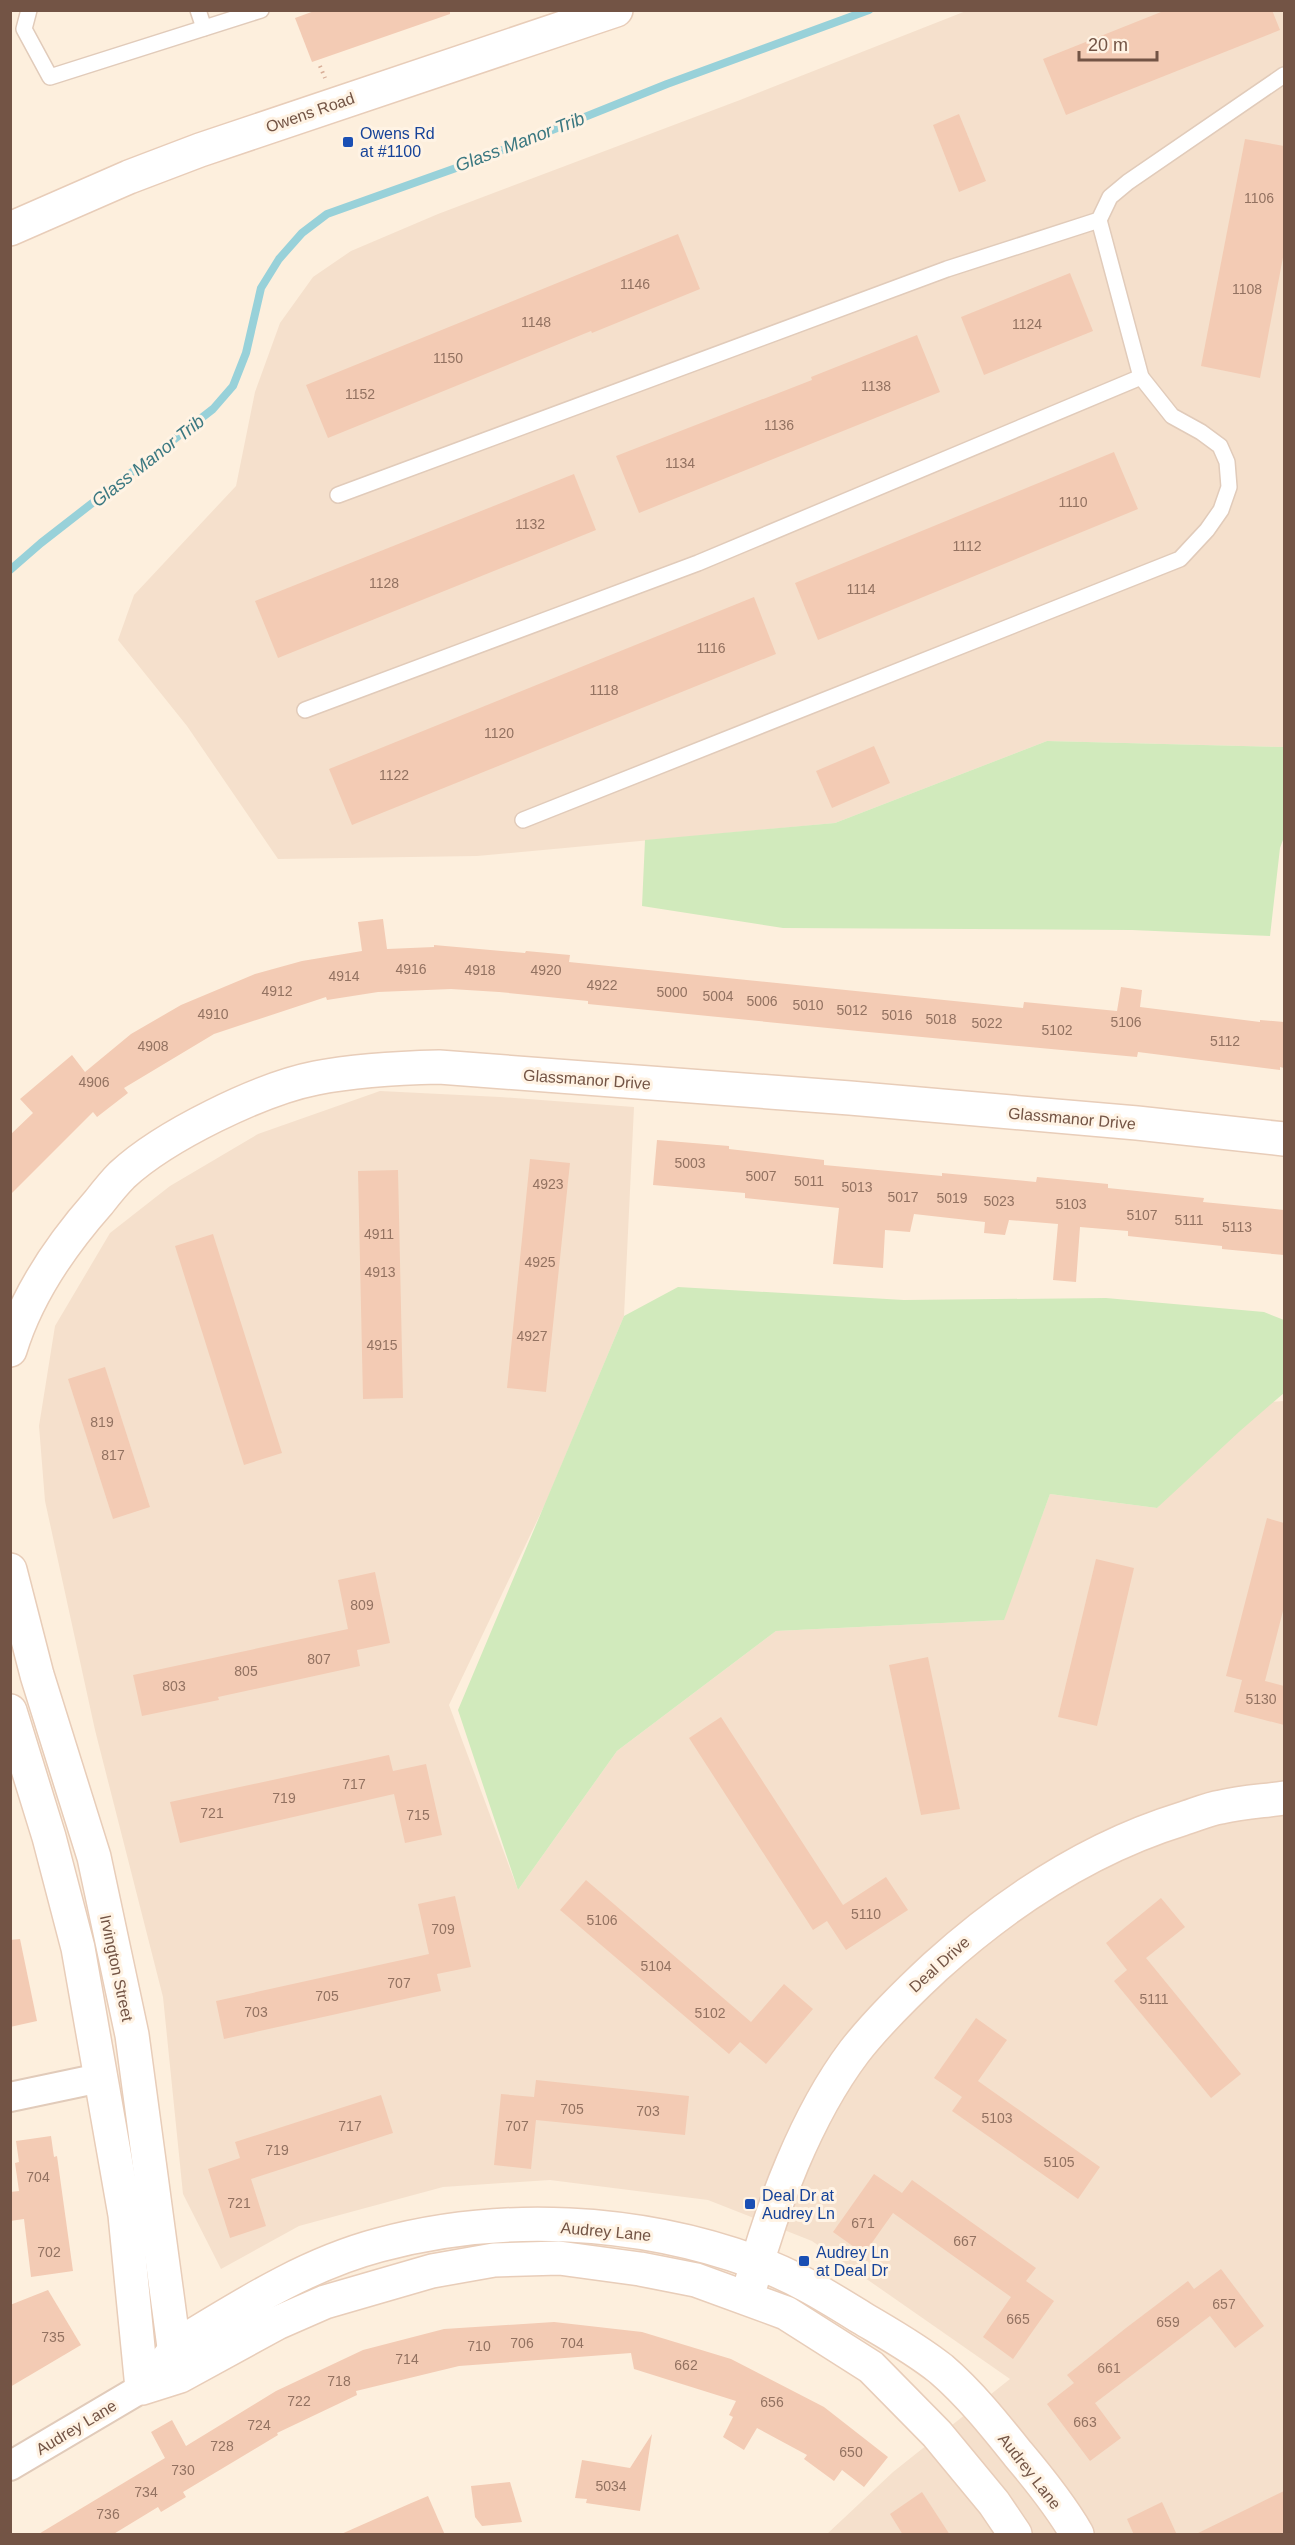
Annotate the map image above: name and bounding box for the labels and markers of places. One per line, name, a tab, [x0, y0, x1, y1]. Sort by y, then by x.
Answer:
place label: Owens Rd at #1100	[360, 125, 435, 160]
marker: Owens Rd at #1100	[341, 135, 355, 149]
place label: Deal Dr at Audrey Ln	[762, 2187, 835, 2222]
marker: Deal Dr at Audrey Ln	[743, 2197, 757, 2211]
place label: Audrey Ln at Deal Dr	[816, 2244, 889, 2279]
marker: Audrey Ln at Deal Dr	[797, 2254, 811, 2268]

